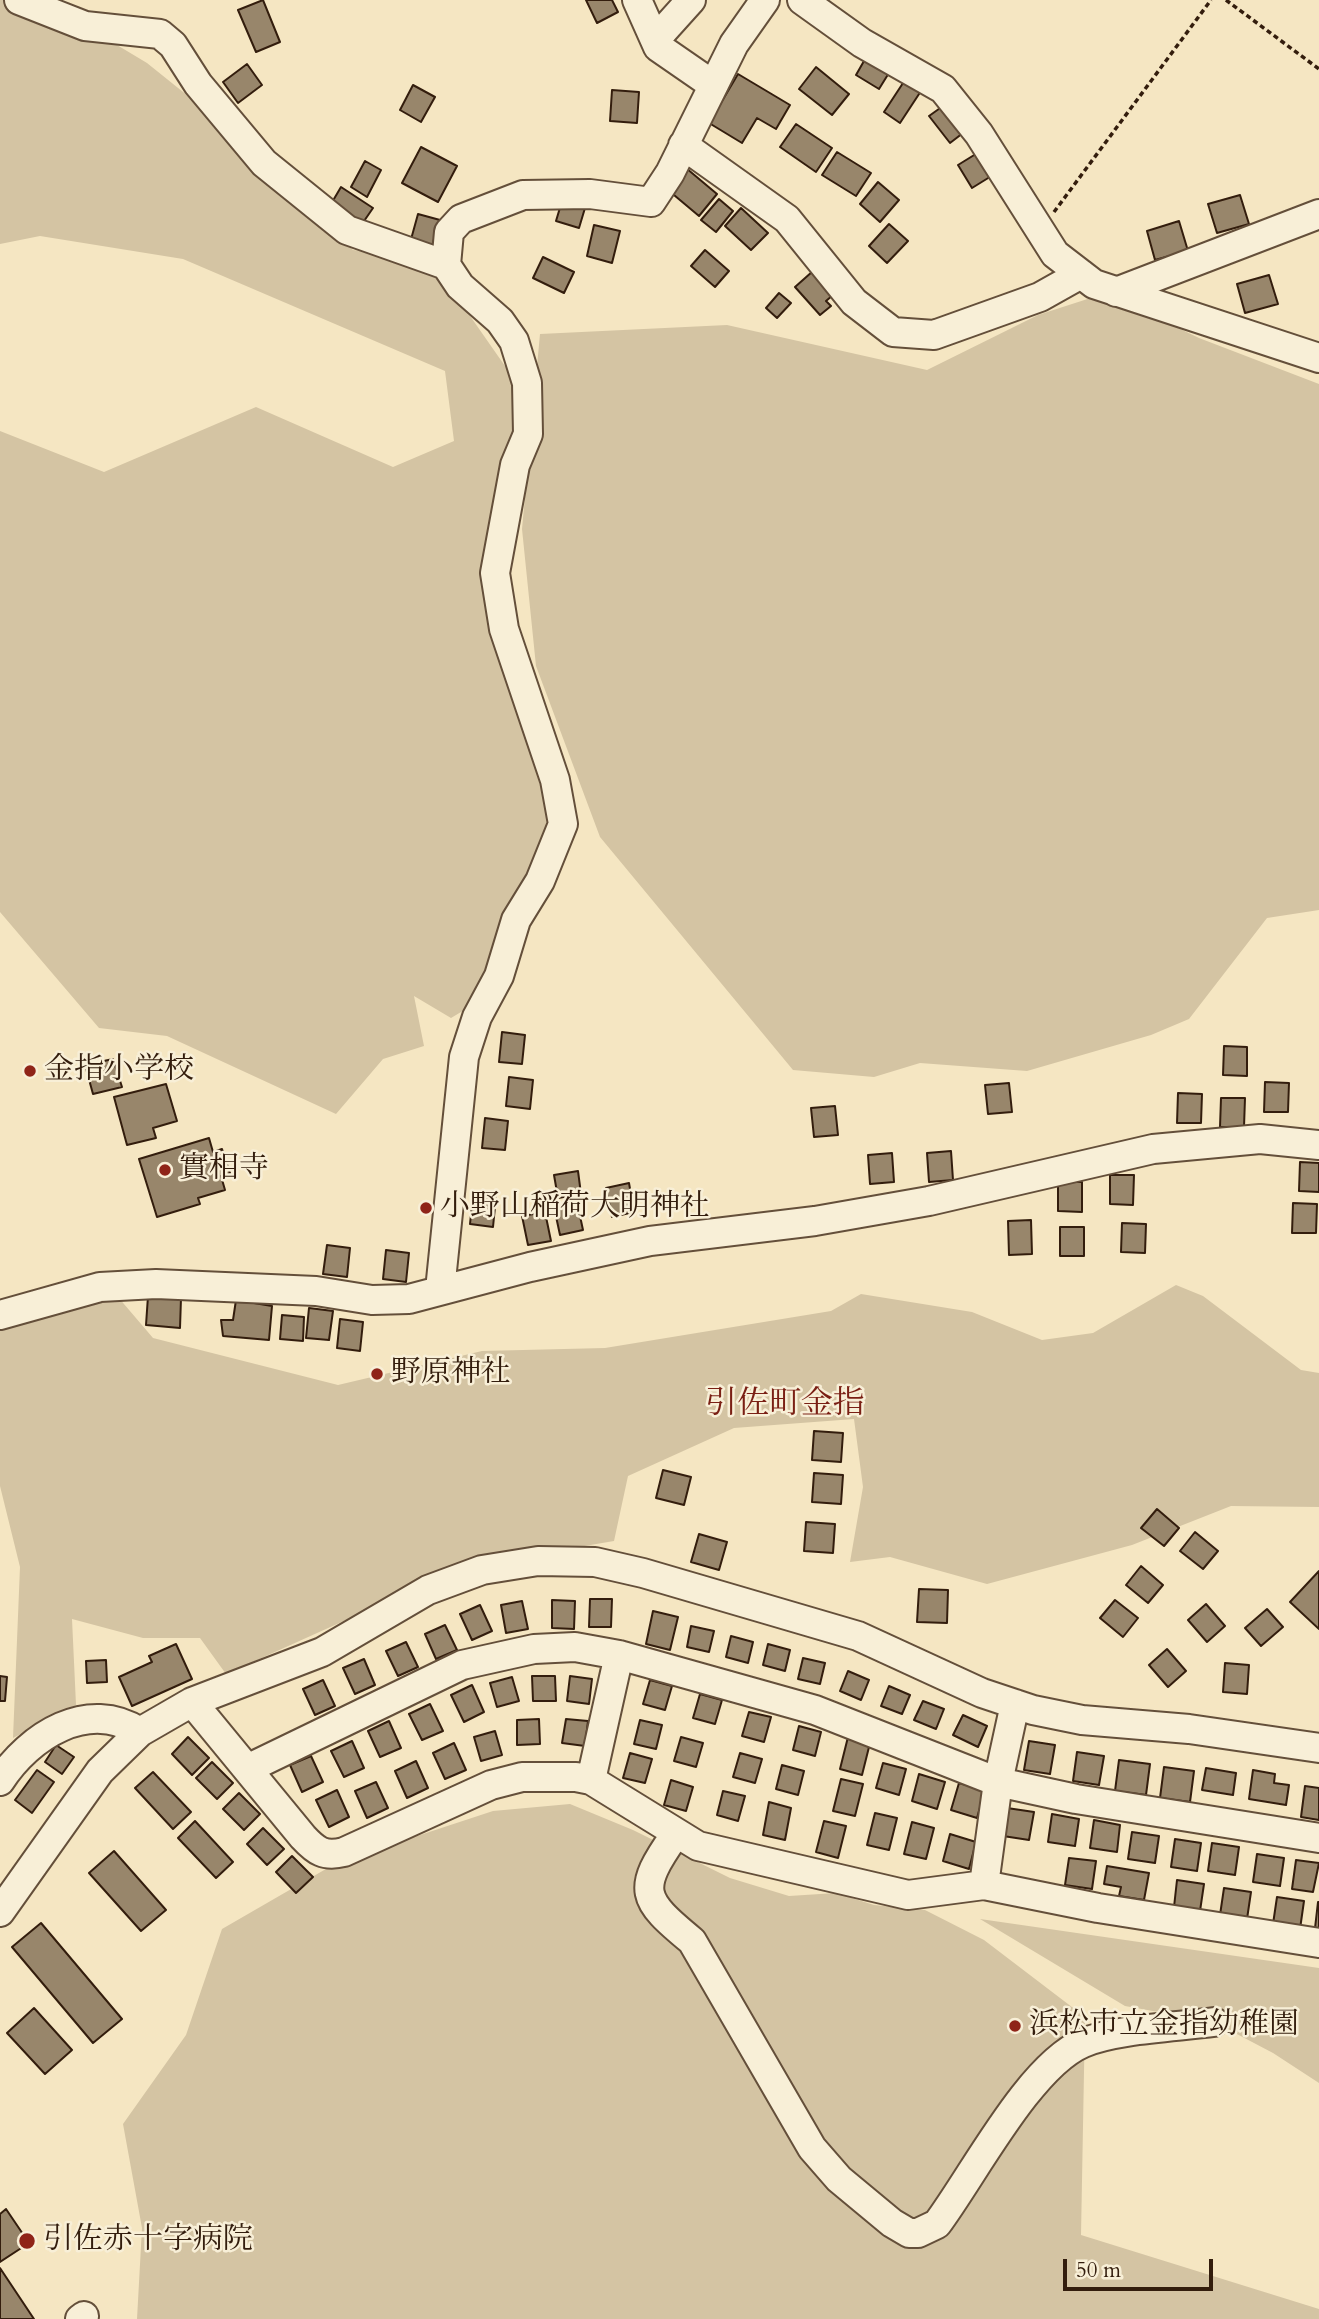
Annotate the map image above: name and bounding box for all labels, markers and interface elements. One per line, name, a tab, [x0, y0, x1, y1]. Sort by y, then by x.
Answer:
place label: 金指小学校	[44, 1053, 194, 1089]
marker: 金指小学校	[22, 1063, 38, 1079]
place label: 實相寺	[179, 1152, 269, 1188]
marker: 實相寺	[157, 1162, 173, 1178]
place label: 小野山稲荷大明神社	[440, 1190, 710, 1226]
marker: 小野山稲荷大明神社	[418, 1200, 434, 1216]
place label: 野原神社	[391, 1356, 511, 1392]
marker: 野原神社	[369, 1366, 385, 1382]
district label: 引佐町金指	[705, 1387, 865, 1425]
place label: 浜松市立金指幼稚園	[1029, 2008, 1299, 2044]
marker: 浜松市立金指幼稚園	[1007, 2018, 1023, 2034]
place label: 引佐赤十字病院	[43, 2223, 253, 2259]
marker: 引佐赤十字病院	[17, 2231, 37, 2251]
scale bar	[1067, 2246, 1218, 2290]
text: 50 m	[1076, 2256, 1121, 2285]

